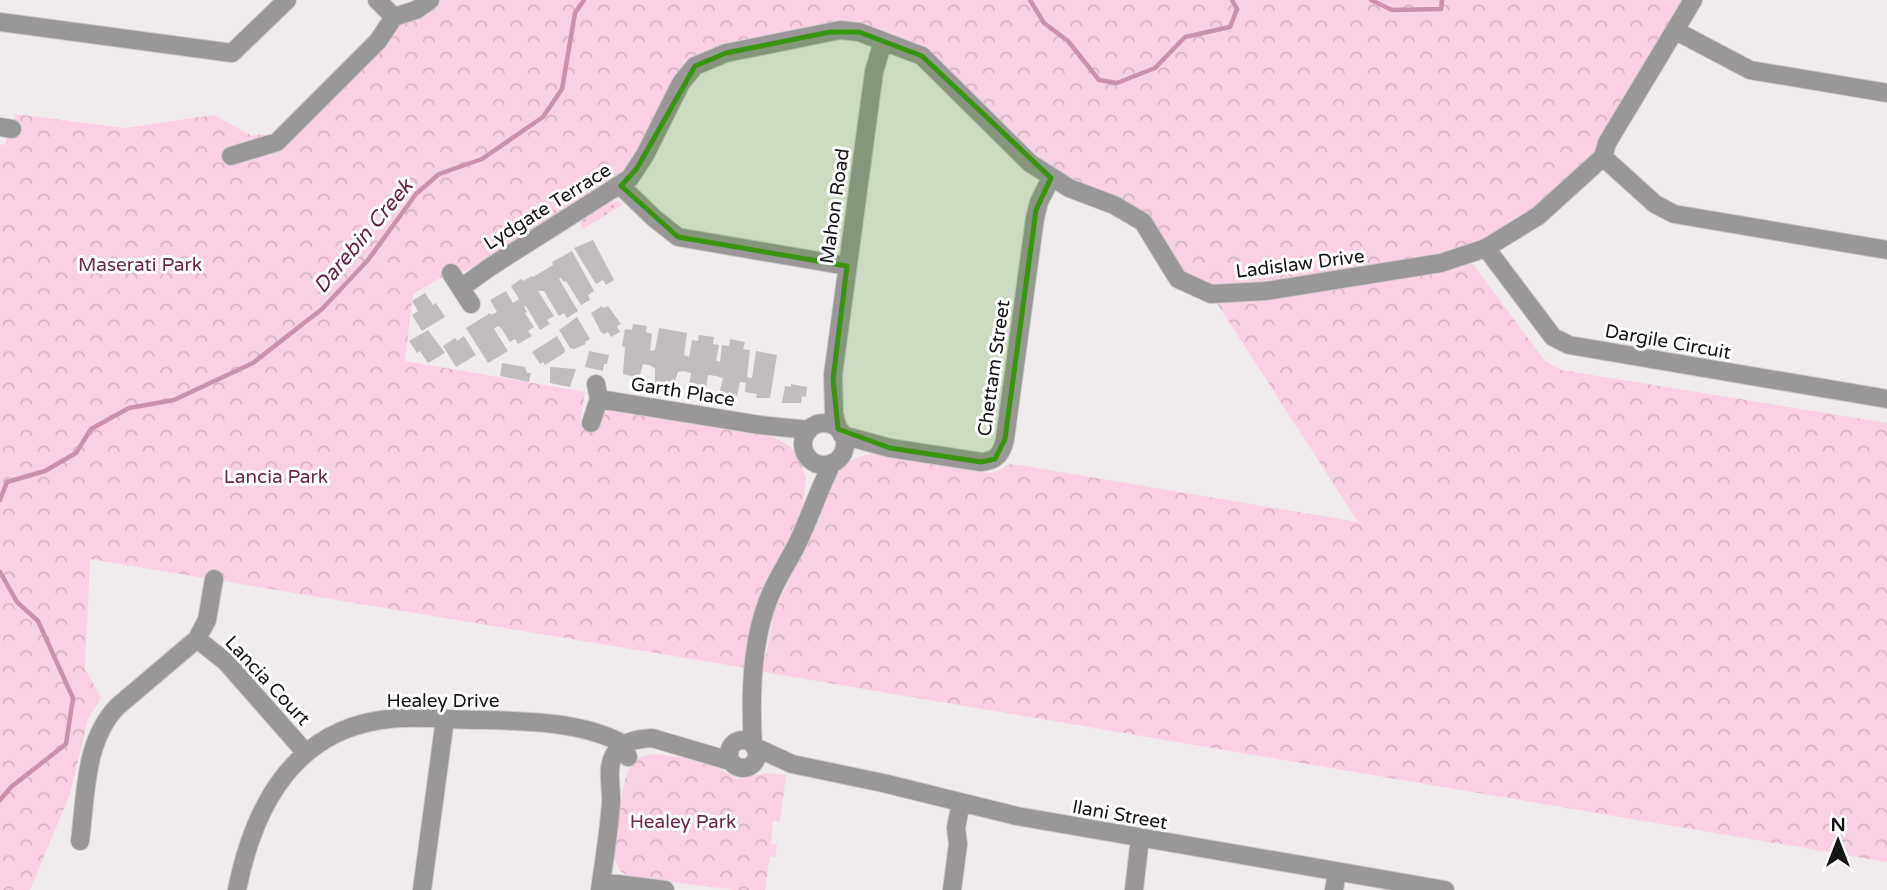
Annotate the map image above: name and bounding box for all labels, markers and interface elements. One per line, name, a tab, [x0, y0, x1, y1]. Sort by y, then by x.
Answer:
street label: Mahon Road	[816, 147, 854, 265]
street label: Lydgate Terrace	[480, 159, 615, 255]
water label: Darebin Creek	[308, 173, 419, 298]
street label: Ladislaw Drive	[1235, 245, 1366, 283]
park label: Maserati Park	[78, 254, 202, 276]
street label: Chettam Street	[974, 299, 1014, 438]
street label: Dargile Circuit	[1603, 320, 1733, 364]
street label: Garth Place	[629, 373, 736, 411]
park label: Lancia Park	[224, 466, 328, 488]
street label: Lancia Court	[220, 631, 314, 730]
street label: Healey Drive	[387, 690, 499, 712]
street label: Ilani Street	[1071, 796, 1169, 834]
north arrow	[1803, 806, 1873, 876]
park label: Healey Park	[630, 811, 736, 833]
text: N	[1830, 814, 1846, 836]

